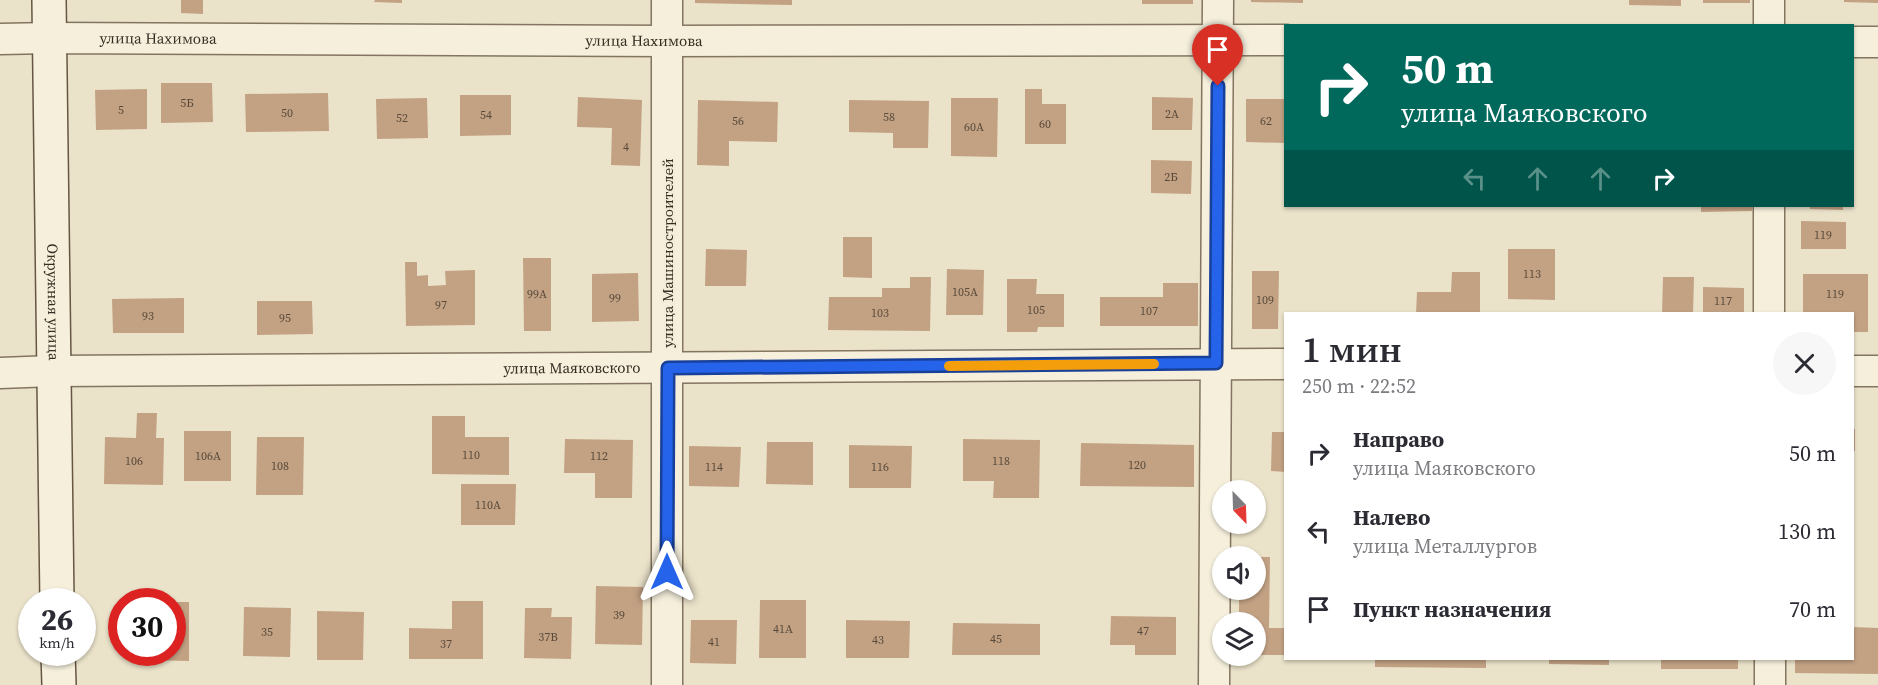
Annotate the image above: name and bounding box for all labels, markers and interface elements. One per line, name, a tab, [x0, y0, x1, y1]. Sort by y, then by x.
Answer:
pin	[1192, 24, 1243, 86]
street label: улица Нахимова	[99, 27, 217, 49]
street label: улица Нахимова	[585, 30, 703, 51]
icon: arrive	[1201, 33, 1234, 66]
text: 50 m	[1401, 39, 1494, 97]
icon: right	[1302, 48, 1380, 126]
text: улица Маяковского	[1401, 94, 1648, 131]
house number: 5Б	[180, 95, 194, 111]
house number: 5	[118, 102, 124, 118]
house number: 50	[281, 105, 293, 121]
house number: 2А	[1165, 106, 1179, 122]
house number: 54	[480, 107, 492, 123]
house number: 58	[883, 109, 895, 125]
house number: 52	[396, 110, 408, 126]
house number: 56	[732, 113, 744, 129]
house number: 62	[1260, 113, 1272, 129]
house number: 60	[1039, 116, 1051, 132]
house number: 60А	[964, 119, 984, 135]
house number: 4	[623, 139, 629, 155]
street label: улица Машиностроителей	[657, 158, 678, 348]
icon: left	[1458, 162, 1491, 195]
icon: ahead	[1521, 162, 1554, 195]
icon: ahead	[1584, 162, 1617, 195]
icon: right	[1647, 162, 1680, 195]
house number: 2Б	[1164, 169, 1178, 185]
house number: 119	[1814, 227, 1832, 243]
street label: Окружная улица	[42, 243, 65, 361]
house number: 113	[1523, 266, 1541, 282]
house number: 105А	[952, 284, 978, 300]
house number: 99А	[527, 286, 547, 302]
house number: 119	[1826, 286, 1844, 302]
house number: 99	[609, 290, 621, 306]
house number: 109	[1256, 292, 1274, 308]
house number: 117	[1714, 293, 1732, 309]
house number: 97	[435, 297, 447, 313]
house number: 105	[1027, 302, 1045, 318]
house number: 107	[1140, 303, 1158, 319]
house number: 103	[871, 305, 889, 321]
house number: 93	[142, 308, 154, 324]
house number: 95	[279, 310, 291, 326]
text: 1 мин	[1302, 325, 1402, 374]
button: close	[1773, 332, 1836, 395]
street label: улица Маяковского	[503, 357, 641, 378]
text: 250 m · 22:52	[1302, 372, 1416, 400]
text: Направо	[1353, 424, 1444, 454]
icon: right	[1302, 437, 1335, 470]
text: 50 m	[1789, 438, 1836, 468]
house number: 110	[462, 447, 480, 463]
house number: 106А	[195, 448, 221, 464]
house number: 112	[590, 448, 608, 464]
house number: 106	[125, 453, 143, 469]
house number: 118	[992, 453, 1010, 469]
text: улица Маяковского	[1353, 454, 1536, 482]
house number: 120	[1128, 457, 1146, 473]
house number: 108	[271, 458, 289, 474]
house number: 114	[705, 459, 723, 475]
house number: 116	[871, 459, 889, 475]
north arrow	[1212, 480, 1266, 534]
map controls	[1212, 480, 1266, 666]
house number: 110А	[475, 497, 501, 513]
text: Налево	[1353, 502, 1430, 532]
icon: left	[1302, 515, 1335, 548]
text: 130 m	[1778, 516, 1836, 546]
text: улица Металлургов	[1353, 532, 1537, 560]
position arrow	[635, 540, 699, 604]
button: sound	[1212, 546, 1266, 600]
speed limit sign: 30	[108, 588, 186, 666]
icon: arrive	[1302, 593, 1335, 626]
text: Пункт назначения	[1353, 594, 1551, 624]
text: 70 m	[1789, 594, 1836, 624]
text: 26	[41, 599, 73, 640]
house number: 39	[613, 607, 625, 623]
button: layers	[1212, 612, 1266, 666]
house number: 41А	[773, 621, 793, 637]
house number: 47	[1137, 623, 1149, 639]
house number: 35	[261, 624, 273, 640]
house number: 37В	[538, 629, 558, 645]
house number: 45	[990, 631, 1002, 647]
text: km/h	[39, 632, 75, 653]
house number: 43	[872, 632, 884, 648]
house number: 41	[708, 634, 720, 650]
house number: 37	[440, 636, 452, 652]

